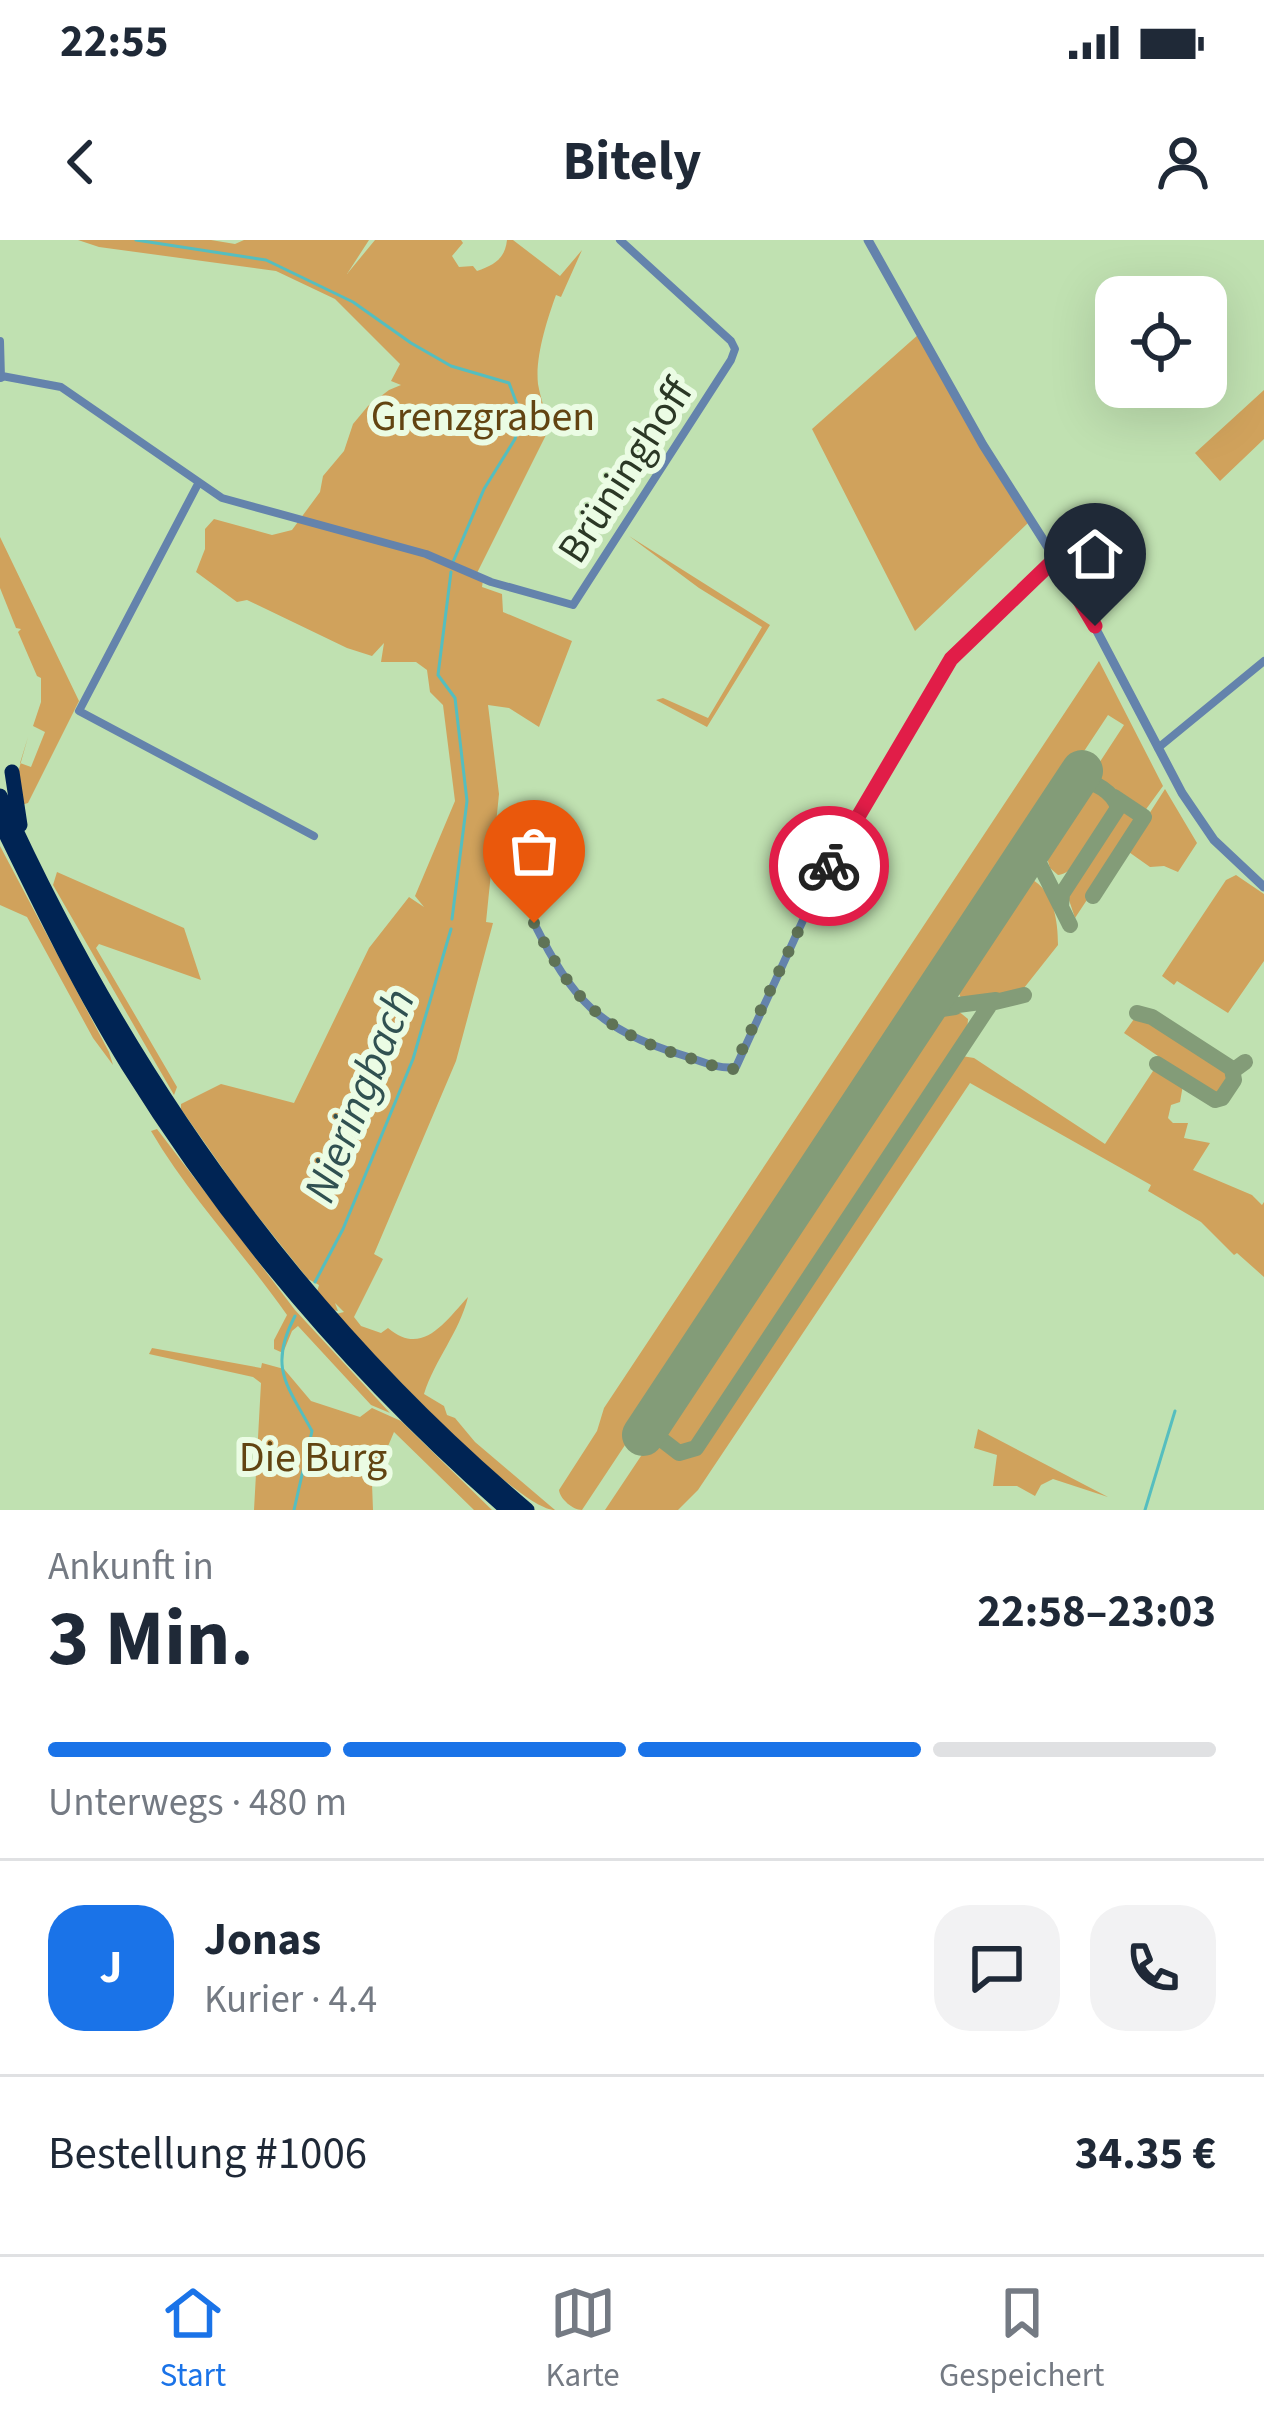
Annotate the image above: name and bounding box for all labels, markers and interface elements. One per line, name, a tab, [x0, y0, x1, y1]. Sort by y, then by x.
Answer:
text: 22:55	[60, 10, 169, 74]
text: Bitely	[563, 124, 701, 201]
icon: back	[48, 129, 114, 195]
icon: person	[1150, 129, 1216, 195]
map controls	[1095, 276, 1227, 408]
button: locate	[1095, 276, 1227, 408]
street label: Brüninghoff	[544, 365, 709, 575]
park label: Grenzgraben	[371, 387, 595, 447]
pin	[1044, 503, 1146, 626]
icon: home	[1062, 521, 1128, 587]
pin	[483, 800, 585, 923]
courier	[769, 806, 889, 926]
icon: bag	[501, 818, 567, 884]
icon: bike	[796, 833, 862, 899]
water label: Nieringbach	[288, 979, 432, 1212]
park label: Die Burg	[239, 1428, 387, 1488]
text: Ankunft in	[48, 1539, 214, 1595]
text: 22:58–23:03	[977, 1580, 1216, 1644]
text: 3 Min.	[48, 1584, 254, 1695]
text: Unterwegs · 480 m	[48, 1775, 347, 1831]
button: chat	[934, 1905, 1060, 2031]
button: phone	[1090, 1905, 1216, 2031]
text: Jonas	[204, 1908, 321, 1972]
text: J	[100, 1936, 122, 2000]
text: Kurier · 4.4	[204, 1972, 377, 2028]
text: Bestellung #1006	[48, 2122, 367, 2186]
text: 34.35 €	[1075, 2122, 1216, 2186]
tab: Start	[160, 2280, 226, 2399]
tab: Karte	[545, 2280, 620, 2399]
tab: Gespeichert	[939, 2280, 1104, 2399]

